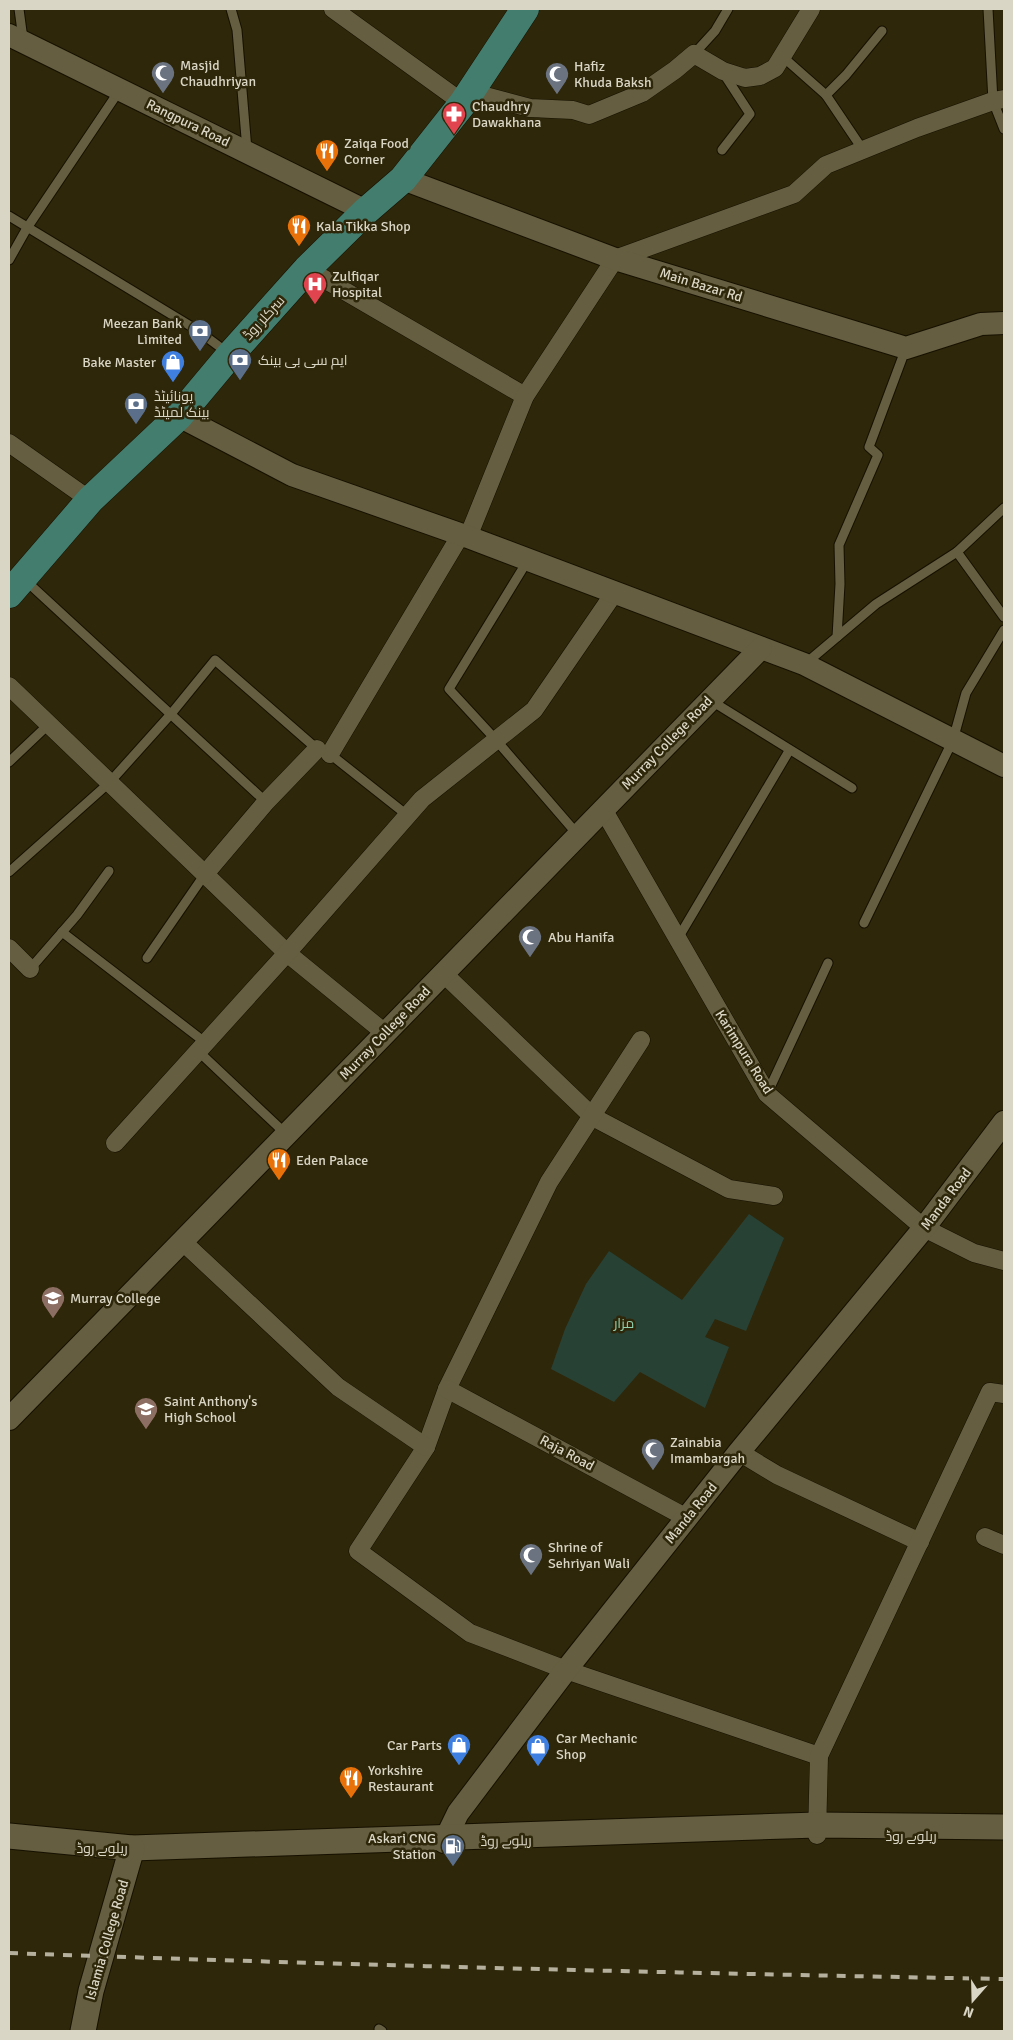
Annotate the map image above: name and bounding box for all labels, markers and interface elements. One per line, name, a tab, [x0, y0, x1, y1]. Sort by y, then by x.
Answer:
place label: Masjid Chaudhriyan	[180, 57, 256, 90]
place label: Hafiz Khuda Baksh	[574, 58, 652, 91]
mosque icon: Masjid Chaudhriyan	[150, 60, 176, 94]
mosque icon: Hafiz Khuda Baksh	[544, 61, 570, 95]
street label: Rangpura Road	[144, 95, 232, 151]
place label: Chaudhry Dawakhana	[472, 98, 541, 131]
pharmacy icon: Chaudhry Dawakhana	[441, 101, 467, 135]
place label: Zaiqa Food Corner	[344, 135, 409, 168]
restaurant icon: Zaiqa Food Corner	[314, 138, 340, 172]
restaurant icon: Kala Tikka Shop	[286, 213, 312, 247]
place label: Kala Tikka Shop	[316, 218, 411, 235]
street label: Main Bazar Rd	[658, 264, 744, 306]
place label: Zulfiqar Hospital	[332, 268, 382, 301]
hospital icon: Zulfiqar Hospital	[302, 271, 328, 305]
street label: سرکلر روڈ	[240, 292, 288, 344]
place label: Meezan Bank Limited	[102, 315, 182, 348]
bank icon: Meezan Bank Limited	[187, 318, 213, 352]
bank icon: ایم سی بی بینک	[227, 347, 253, 381]
shop icon: Bake Master	[160, 349, 186, 383]
place label: ایم سی بی بینک	[258, 352, 347, 370]
place label: Bake Master	[82, 354, 157, 371]
place label: یونائیٹڈ بینک لمیٹڈ	[154, 388, 210, 421]
bank icon: یونائیٹڈ بینک لمیٹڈ	[123, 391, 149, 425]
street label: Murray College Road	[618, 693, 716, 793]
mosque icon: Abu Hanifa	[517, 924, 543, 958]
place label: Abu Hanifa	[548, 929, 614, 946]
street label: Murray College Road	[336, 983, 434, 1083]
street label: Karimpura Road	[711, 1007, 777, 1097]
restaurant icon: Eden Palace	[266, 1147, 292, 1181]
place label: Eden Palace	[296, 1152, 368, 1169]
street label: Manda Road	[917, 1164, 975, 1234]
school or university icon: Murray College	[40, 1285, 66, 1319]
place label: Murray College	[70, 1290, 161, 1307]
park label: مزار	[613, 1315, 634, 1332]
place label: Saint Anthony's High School	[164, 1393, 257, 1426]
school or university icon: Saint Anthony's High School	[133, 1396, 159, 1430]
street label: Raja Road	[537, 1432, 597, 1474]
place label: Zainabia Imambargah	[670, 1434, 745, 1467]
mosque icon: Zainabia Imambargah	[640, 1437, 666, 1471]
street label: Manda Road	[661, 1479, 721, 1547]
place label: Shrine of Sehriyan Wali	[548, 1539, 630, 1572]
mosque icon: Shrine of Sehriyan Wali	[518, 1542, 544, 1576]
place label: Car Mechanic Shop	[556, 1730, 638, 1763]
shop icon: Car Parts	[446, 1732, 472, 1766]
shop icon: Car Mechanic Shop	[525, 1733, 551, 1767]
place label: Car Parts	[387, 1737, 442, 1754]
place label: Yorkshire Restaurant	[368, 1762, 434, 1795]
restaurant icon: Yorkshire Restaurant	[338, 1765, 364, 1799]
street label: ریلوے روڈ	[885, 1828, 937, 1845]
place label: Askari CNG Station	[368, 1830, 436, 1863]
street label: ریلوے روڈ	[480, 1832, 532, 1850]
fuel station icon: Askari CNG Station	[440, 1833, 466, 1867]
street label: ریلوے روڈ	[76, 1840, 128, 1857]
street label: Islamia College Road	[82, 1878, 132, 2002]
north arrow	[948, 1975, 998, 2025]
text: N	[961, 2002, 976, 2021]

